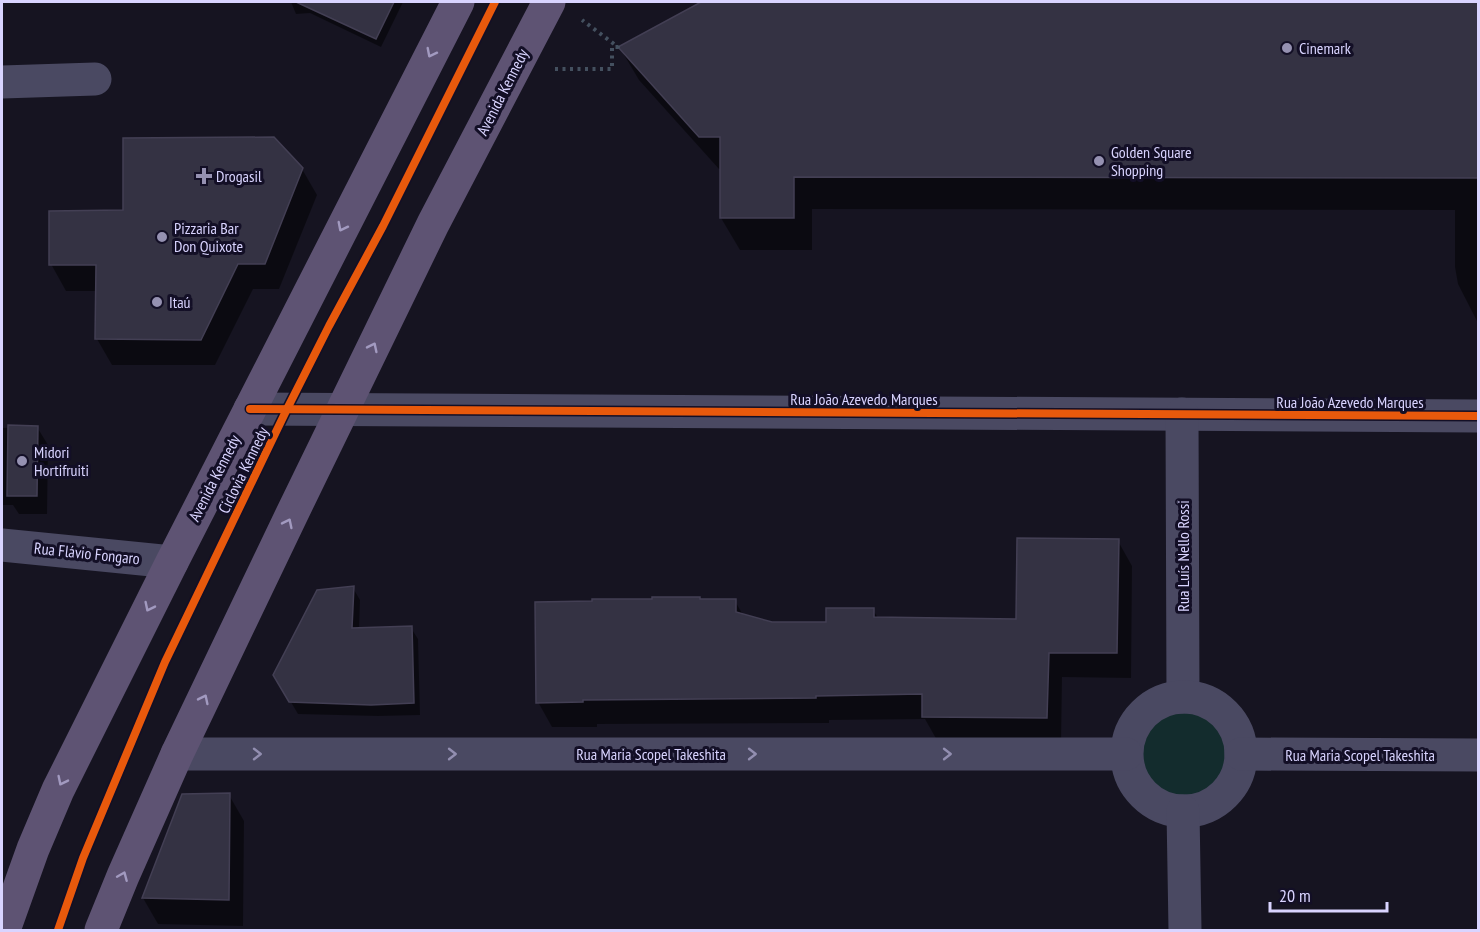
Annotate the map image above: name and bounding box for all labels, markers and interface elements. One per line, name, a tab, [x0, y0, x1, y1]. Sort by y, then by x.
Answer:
place label: Cinemark	[1299, 38, 1352, 58]
marker: Cinemark	[1280, 41, 1294, 55]
street label: Avenida Kennedy	[472, 45, 532, 139]
one-way arrow	[427, 47, 438, 58]
place label: Golden Square Shopping	[1111, 142, 1192, 180]
marker: Golden Square Shopping	[1092, 154, 1106, 168]
place label: Drogasil	[216, 166, 262, 186]
marker: Drogasil	[197, 169, 211, 183]
place label: Pizzaria Bar Don Quixote	[174, 218, 243, 256]
one-way arrow	[338, 221, 350, 232]
marker: Pizzaria Bar Don Quixote	[155, 230, 169, 244]
place label: Itaú	[169, 292, 191, 312]
marker: Itaú	[150, 295, 164, 309]
one-way arrow	[365, 343, 377, 354]
street label: Rua João Azevedo Marques	[790, 389, 938, 409]
street label: Rua João Azevedo Marques	[1276, 392, 1424, 412]
street label: Ciclovia Kennedy	[213, 423, 273, 517]
street label: Avenida Kennedy	[184, 431, 244, 525]
place label: Midori Hortifruiti	[34, 442, 89, 480]
marker: Midori Hortifruiti	[15, 454, 29, 468]
street label: Rua Luís Nello Rossi	[1173, 500, 1193, 612]
one-way arrow	[280, 518, 292, 529]
street label: Rua Flávio Fongaro	[33, 537, 141, 569]
one-way arrow	[145, 600, 157, 611]
one-way arrow	[196, 694, 208, 705]
street label: Rua Maria Scopel Takeshita	[576, 744, 726, 764]
street label: Rua Maria Scopel Takeshita	[1285, 745, 1435, 765]
one-way arrow	[252, 748, 261, 760]
one-way arrow	[447, 748, 456, 760]
one-way arrow	[747, 748, 756, 760]
one-way arrow	[942, 748, 951, 760]
one-way arrow	[58, 775, 70, 786]
one-way arrow	[116, 871, 128, 882]
scale bar	[1270, 875, 1387, 913]
text: 20 m	[1279, 884, 1311, 907]

